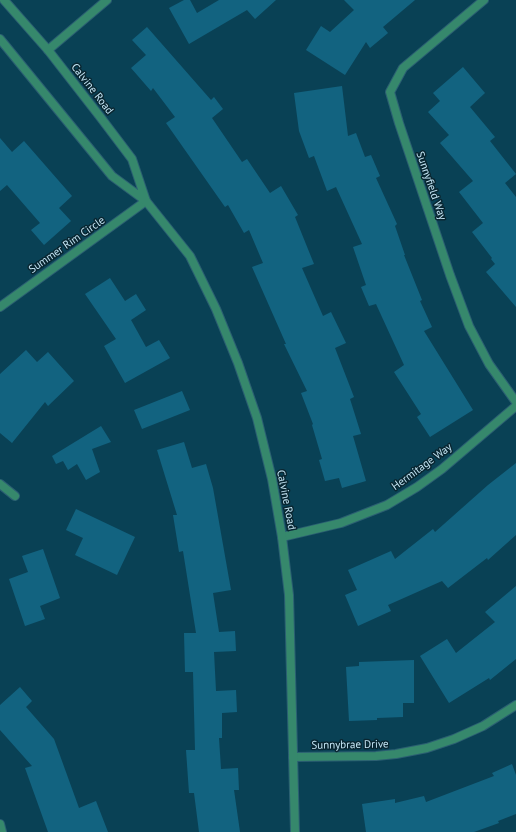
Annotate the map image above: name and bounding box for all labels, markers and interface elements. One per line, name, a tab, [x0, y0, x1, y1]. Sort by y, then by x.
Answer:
street label: Calvine Road	[68, 61, 116, 117]
street label: Sunnyfield Way	[413, 150, 449, 222]
street label: Summer Rim Circle	[26, 214, 108, 276]
street label: Hermitage Way	[389, 441, 455, 493]
street label: Calvine Road	[274, 469, 298, 531]
street label: Sunnybrae Drive	[311, 738, 389, 752]

